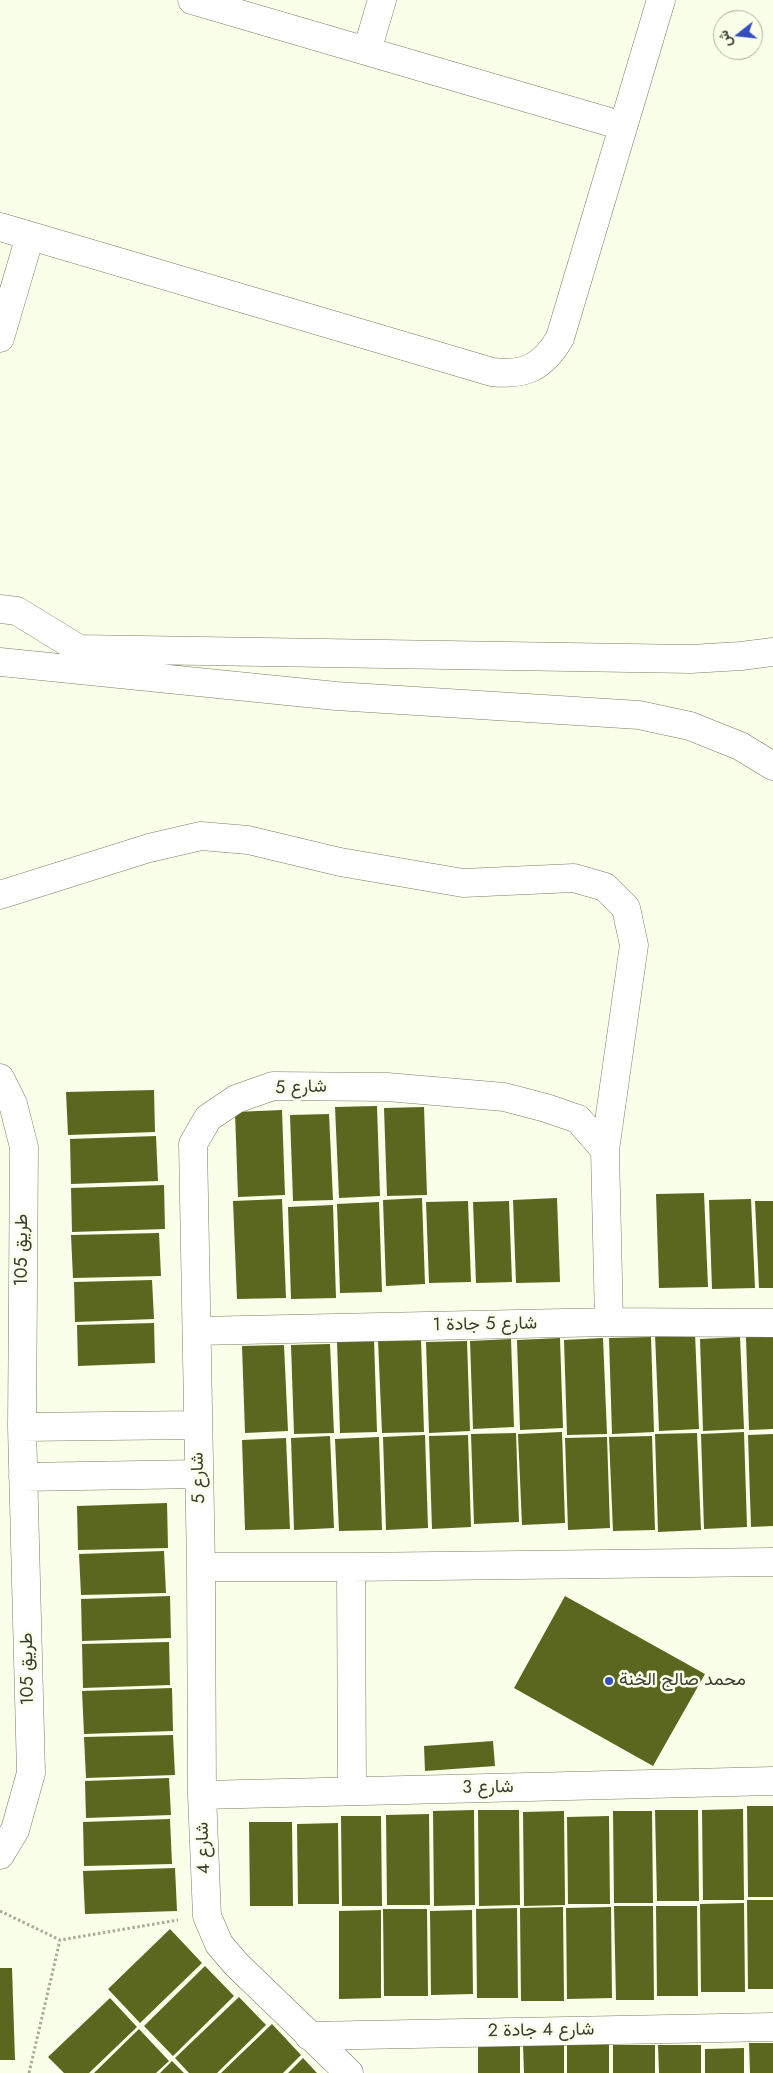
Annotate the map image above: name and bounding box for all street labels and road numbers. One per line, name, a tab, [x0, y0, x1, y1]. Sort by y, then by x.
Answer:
street label: شارع 5	[275, 1076, 327, 1100]
street label: طريق 105	[12, 1214, 34, 1286]
street label: شارع 5 جادة 1	[433, 1313, 537, 1337]
street label: شارع 5	[187, 1452, 211, 1504]
street label: طريق 105	[17, 1633, 39, 1705]
street label: شارع 3	[462, 1777, 514, 1799]
street label: شارع 4	[192, 1822, 216, 1874]
street label: شارع 4 جادة 2	[487, 2019, 595, 2043]

